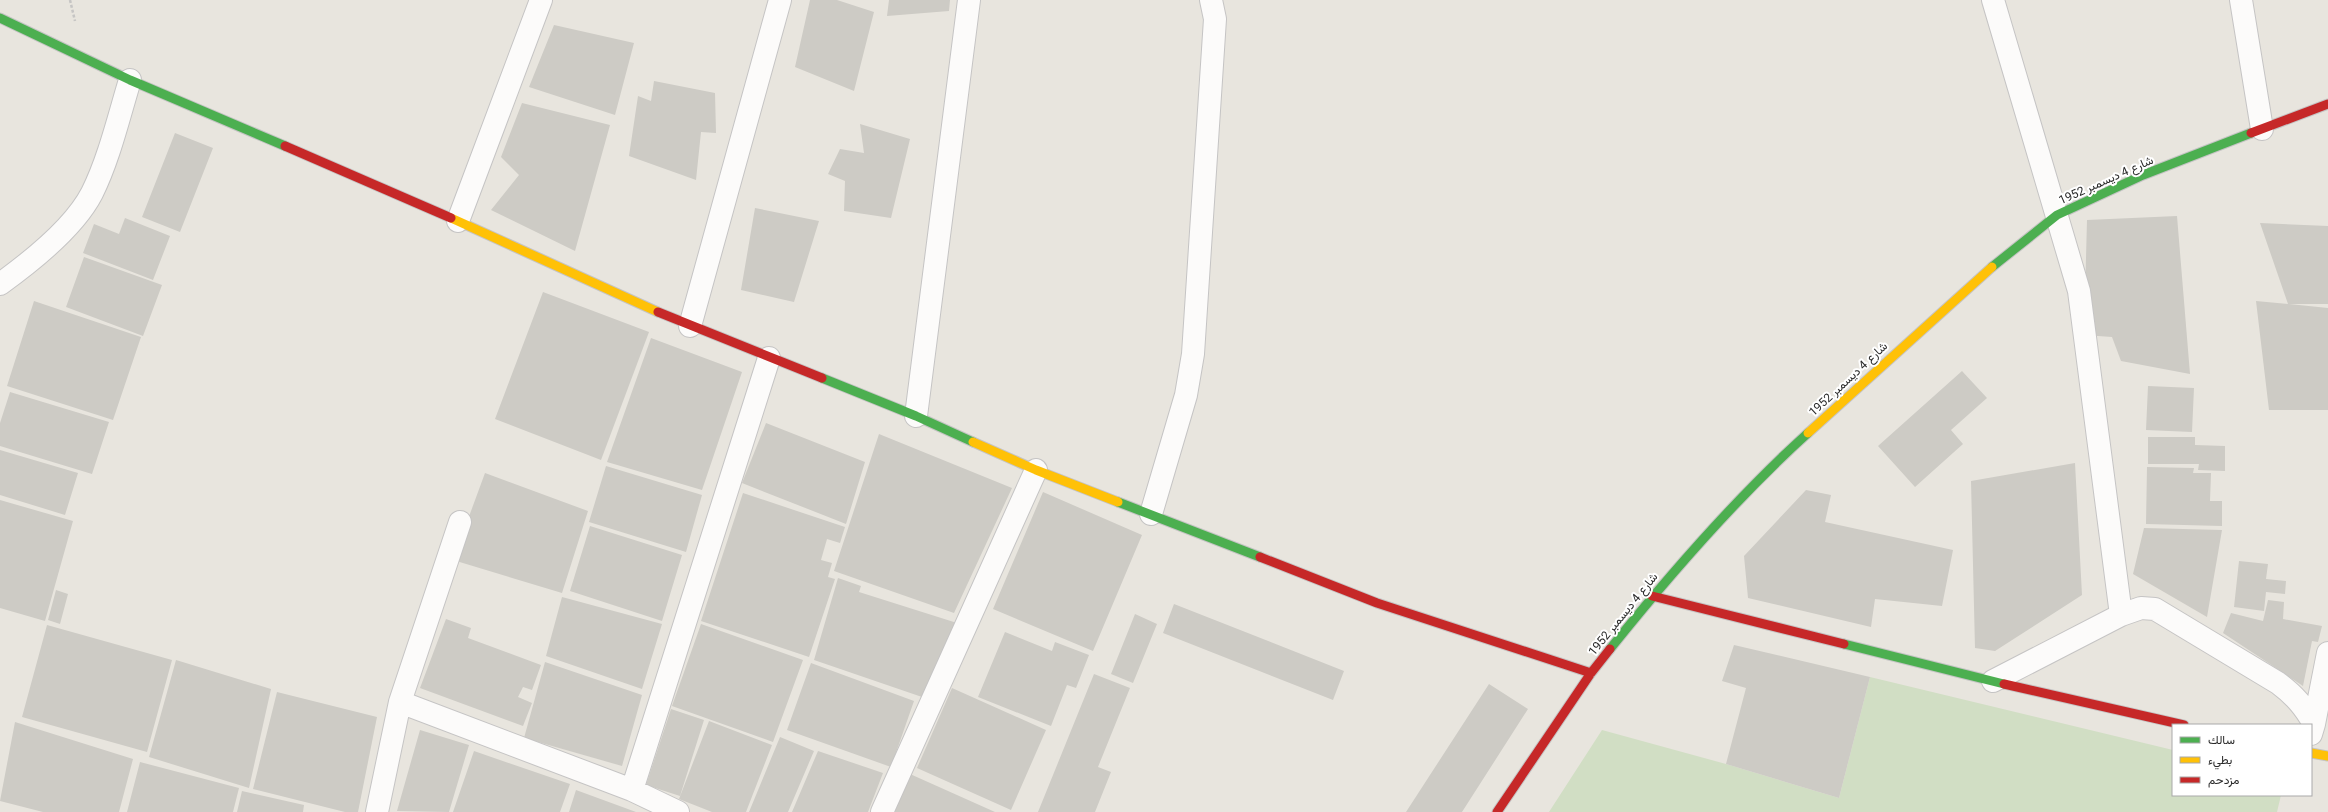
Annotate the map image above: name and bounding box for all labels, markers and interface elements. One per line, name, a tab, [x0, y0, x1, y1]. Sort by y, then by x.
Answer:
street label: شارع 4 ديسمبر 1952	[2057, 153, 2156, 209]
street label: شارع 4 ديسمبر 1952	[1806, 339, 1891, 420]
street label: شارع 4 ديسمبر 1952	[1585, 570, 1662, 659]
legend	[2172, 724, 2312, 796]
text: سالك	[2208, 733, 2235, 747]
text: بطيء	[2208, 753, 2232, 770]
text: مزدحم	[2208, 773, 2239, 788]

